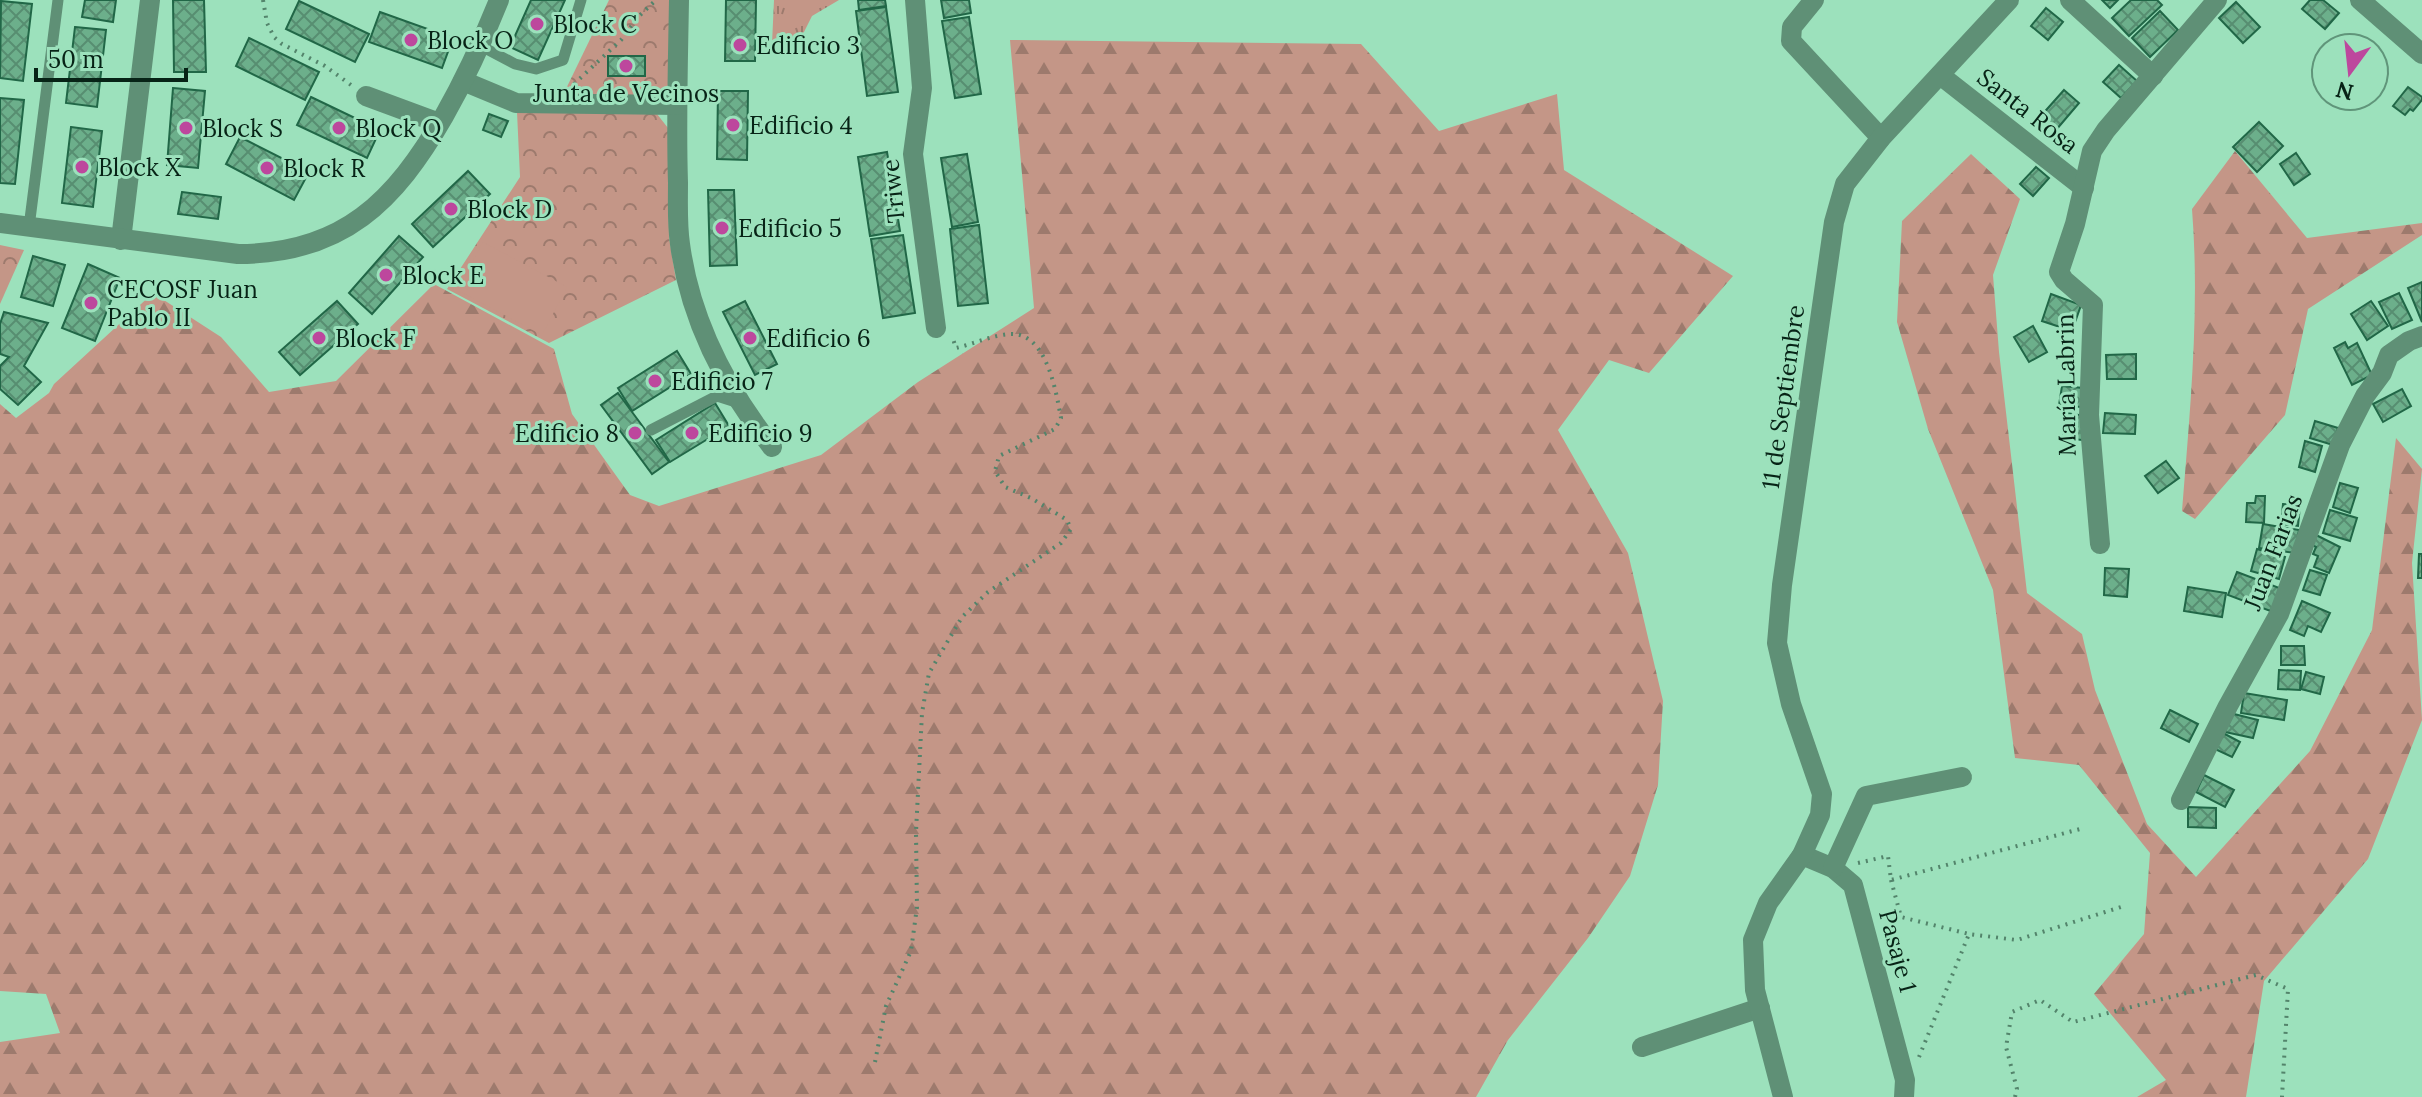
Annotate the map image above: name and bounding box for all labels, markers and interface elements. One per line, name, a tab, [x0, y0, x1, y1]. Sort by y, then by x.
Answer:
place label: Block C	[553, 9, 637, 40]
marker: Block C	[528, 15, 546, 33]
place label: Block O	[427, 25, 513, 56]
place label: Edificio 3	[756, 30, 860, 61]
marker: Block O	[402, 31, 420, 49]
scale bar	[36, 32, 186, 82]
north arrow	[2310, 32, 2390, 112]
marker: Edificio 3	[731, 36, 749, 54]
text: 50 m	[48, 44, 104, 75]
marker: Junta de Vecinos	[617, 57, 635, 75]
street label: Santa Rosa	[1971, 62, 2085, 160]
text: N	[2333, 76, 2357, 107]
place label: Junta de Vecinos	[532, 78, 719, 109]
place label: Edificio 4	[749, 110, 853, 141]
place label: Block S	[202, 113, 283, 144]
place label: Block Q	[355, 113, 441, 144]
marker: Edificio 4	[724, 116, 742, 134]
marker: Block S	[177, 119, 195, 137]
marker: Block Q	[330, 119, 348, 137]
place label: Block X	[98, 152, 181, 183]
place label: Block R	[283, 153, 366, 184]
marker: Block X	[73, 158, 91, 176]
street label: Triwe	[874, 158, 912, 224]
marker: Block R	[258, 159, 276, 177]
place label: Block D	[467, 194, 552, 225]
marker: Block D	[442, 200, 460, 218]
place label: Edificio 5	[738, 213, 842, 244]
marker: Edificio 5	[713, 219, 731, 237]
place label: Block E	[402, 260, 484, 291]
marker: Block E	[377, 266, 395, 284]
place label: CECOSF Juan Pablo II	[107, 274, 258, 333]
marker: CECOSF Juan Pablo II	[82, 294, 100, 312]
street label: 11 de Septiembre	[1755, 303, 1811, 491]
street label: María Labrin	[2049, 313, 2083, 457]
place label: Block F	[335, 323, 415, 354]
place label: Edificio 6	[766, 323, 871, 354]
marker: Block F	[310, 329, 328, 347]
marker: Edificio 6	[741, 329, 759, 347]
place label: Edificio 7	[671, 366, 773, 397]
marker: Edificio 7	[646, 372, 664, 390]
place label: Edificio 8	[515, 418, 619, 449]
place label: Edificio 9	[708, 418, 813, 449]
marker: Edificio 8	[626, 424, 644, 442]
marker: Edificio 9	[683, 424, 701, 442]
street label: Juan Farias	[2236, 490, 2309, 615]
street label: Pasaje 1	[1872, 906, 1924, 996]

